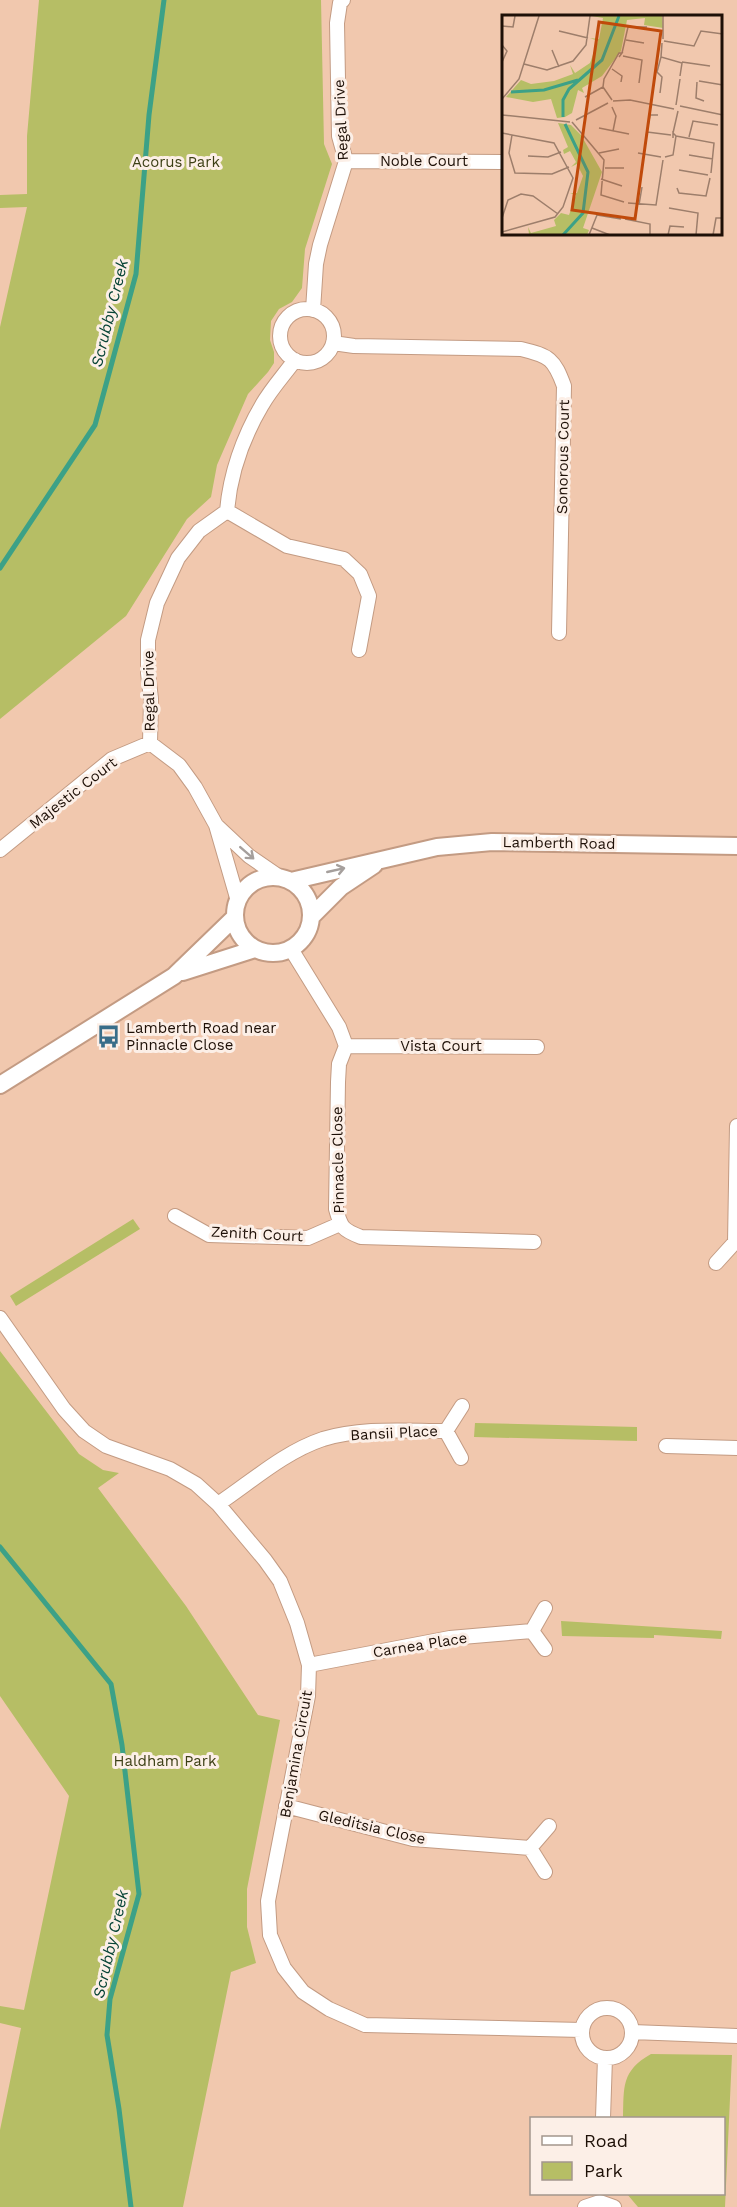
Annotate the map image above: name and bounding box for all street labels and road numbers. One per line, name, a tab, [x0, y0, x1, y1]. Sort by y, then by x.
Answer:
street label: Regal Drive	[330, 79, 352, 161]
street label: Noble Court	[380, 152, 469, 170]
street label: Sonorous Court	[553, 399, 573, 514]
street label: Regal Drive	[139, 650, 159, 732]
street label: Majestic Court	[26, 753, 121, 833]
street label: Lamberth Road	[502, 833, 616, 853]
street label: Vista Court	[400, 1037, 483, 1055]
street label: Pinnacle Close	[328, 1106, 348, 1214]
street label: Zenith Court	[210, 1223, 304, 1245]
street label: Bansii Place	[350, 1422, 438, 1444]
street label: Carnea Place	[371, 1629, 469, 1661]
street label: Benjamina Circuit	[276, 1688, 316, 1819]
street label: Gleditsia Close	[317, 1806, 427, 1848]

